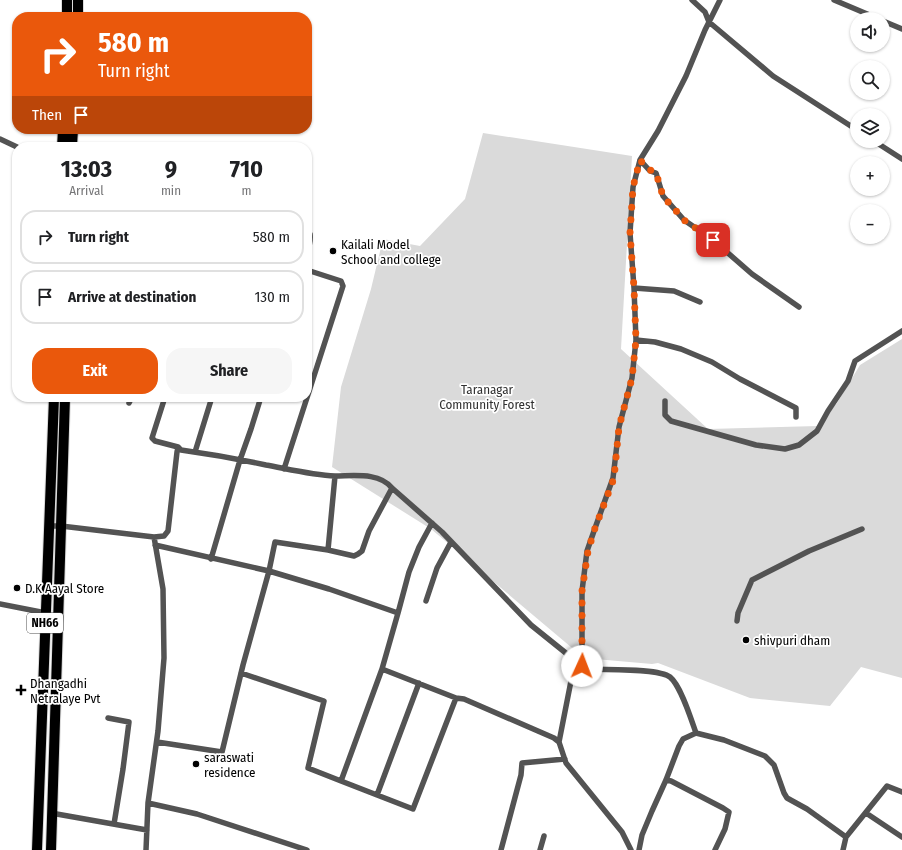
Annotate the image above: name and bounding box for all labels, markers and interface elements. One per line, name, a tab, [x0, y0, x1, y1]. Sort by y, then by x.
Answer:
map controls	[850, 12, 890, 244]
button: sound	[850, 12, 890, 52]
text: 580 m	[98, 26, 169, 59]
icon: right	[32, 28, 84, 80]
text: Turn right	[98, 60, 170, 82]
button: search	[850, 60, 890, 100]
icon: arrive	[70, 104, 92, 126]
text: Then	[32, 106, 62, 124]
button: layers	[850, 108, 890, 148]
text: 13:03	[61, 155, 112, 183]
text: 9	[165, 155, 177, 183]
text: 710	[230, 155, 263, 183]
button: +	[850, 156, 890, 196]
text: Arrival	[69, 183, 104, 198]
text: min	[161, 183, 181, 198]
text: m	[242, 183, 252, 198]
button: −	[850, 204, 890, 244]
pin	[696, 223, 730, 257]
icon: right	[34, 226, 56, 248]
text: Turn right	[68, 228, 129, 246]
text: 580 m	[253, 228, 290, 246]
icon: arrive	[702, 229, 724, 251]
place label: Kailali Model School and college	[341, 237, 441, 267]
marker: Kailali Model School and college	[328, 246, 338, 256]
icon: arrive	[34, 286, 56, 308]
text: Arrive at destination	[68, 288, 196, 306]
text: 130 m	[255, 288, 290, 306]
button: Exit	[32, 348, 158, 394]
button: Share	[166, 348, 292, 394]
park label: Taranagar Community Forest	[439, 382, 536, 412]
place label: D.K Aayal Store	[25, 581, 104, 596]
marker: D.K Aayal Store	[12, 583, 22, 593]
road number: NH66	[27, 613, 63, 633]
place label: shivpuri dham	[754, 633, 830, 648]
marker: shivpuri dham	[741, 635, 751, 645]
position arrow	[561, 645, 603, 687]
place label: Dhangadhi Netralaye Pvt	[30, 676, 101, 706]
marker: Dhangadhi Netralaye Pvt	[15, 684, 27, 696]
place label: saraswati residence	[204, 750, 255, 780]
marker: saraswati residence	[191, 759, 201, 769]

